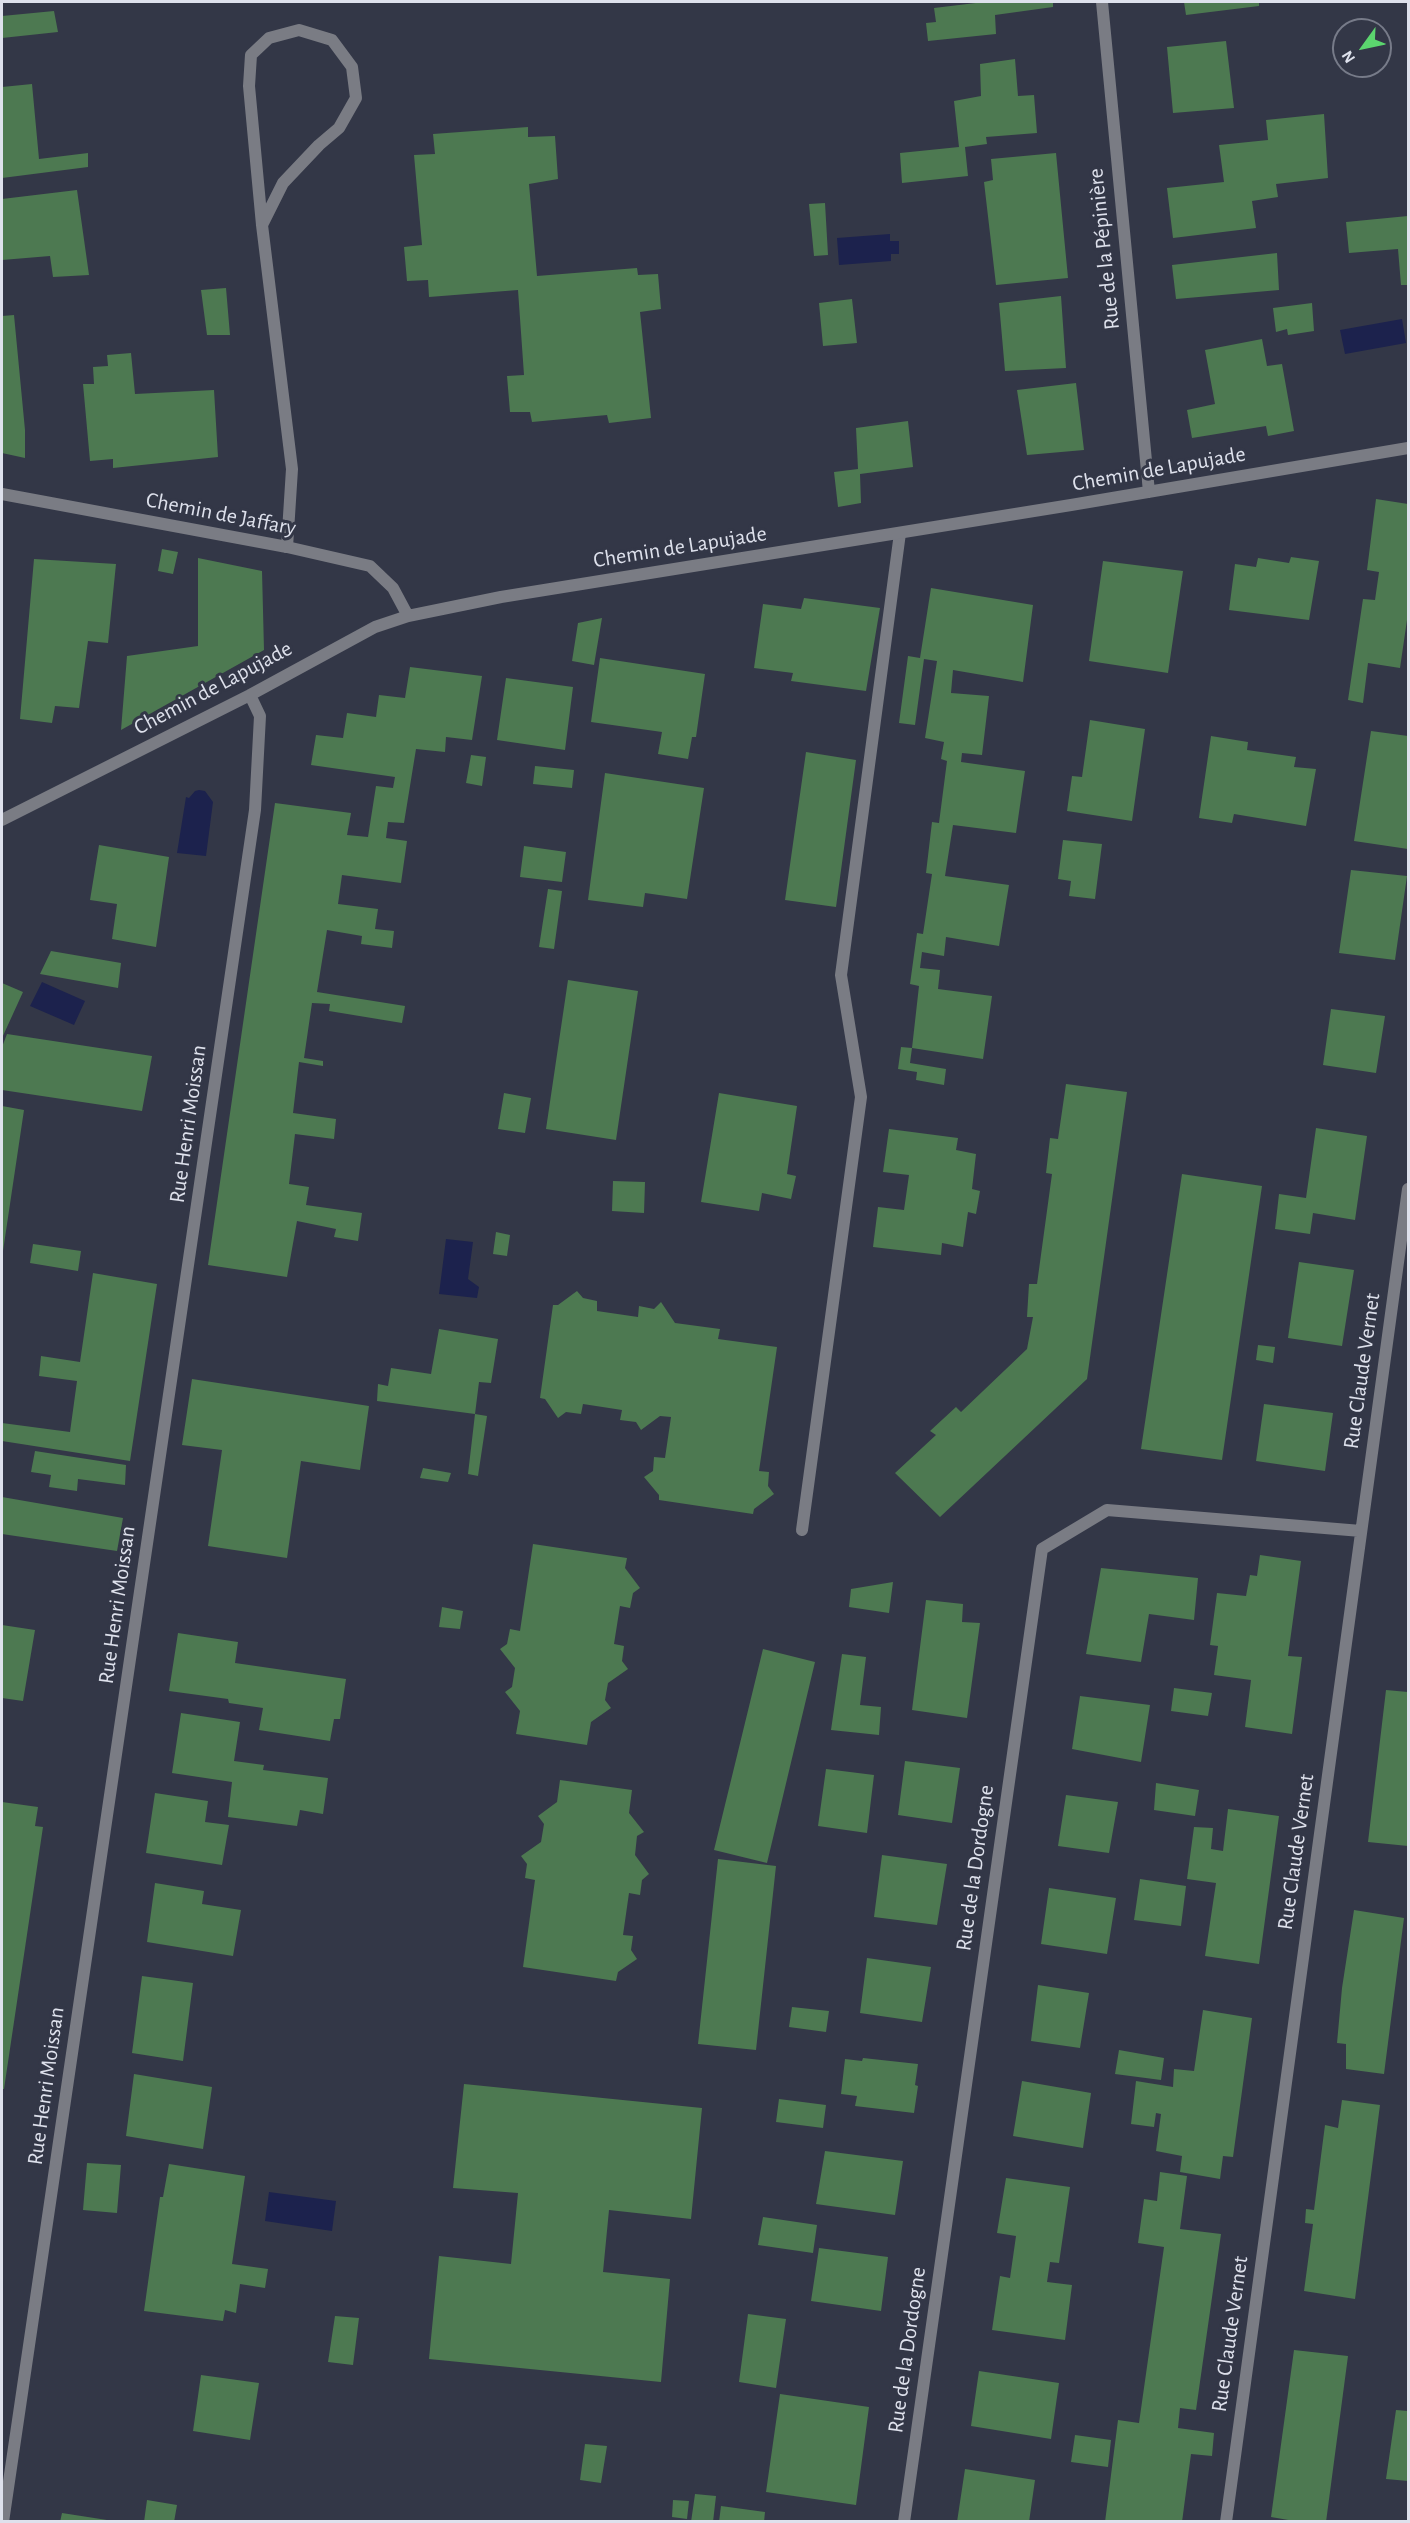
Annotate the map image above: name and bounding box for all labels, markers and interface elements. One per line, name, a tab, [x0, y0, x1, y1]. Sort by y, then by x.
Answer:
north arrow	[1332, 18, 1392, 78]
text: N	[1339, 48, 1358, 66]
street label: Rue de la Pépinière	[1082, 167, 1126, 331]
street label: Chemin de Lapujade	[1070, 441, 1248, 497]
street label: Chemin de Jaffary	[144, 487, 298, 541]
street label: Chemin de Lapujade	[591, 520, 769, 574]
street label: Chemin de Lapujade	[129, 635, 297, 741]
street label: Rue Henri Moissan	[164, 1043, 212, 1205]
street label: Rue Claude Vernet	[1338, 1291, 1386, 1451]
street label: Rue Henri Moissan	[93, 1524, 141, 1686]
street label: Rue Claude Vernet	[1272, 1772, 1320, 1932]
street label: Rue de la Dordogne	[950, 1783, 1000, 1953]
street label: Rue Henri Moissan	[22, 2005, 70, 2167]
street label: Rue Claude Vernet	[1206, 2254, 1254, 2414]
street label: Rue de la Dordogne	[882, 2265, 932, 2435]

